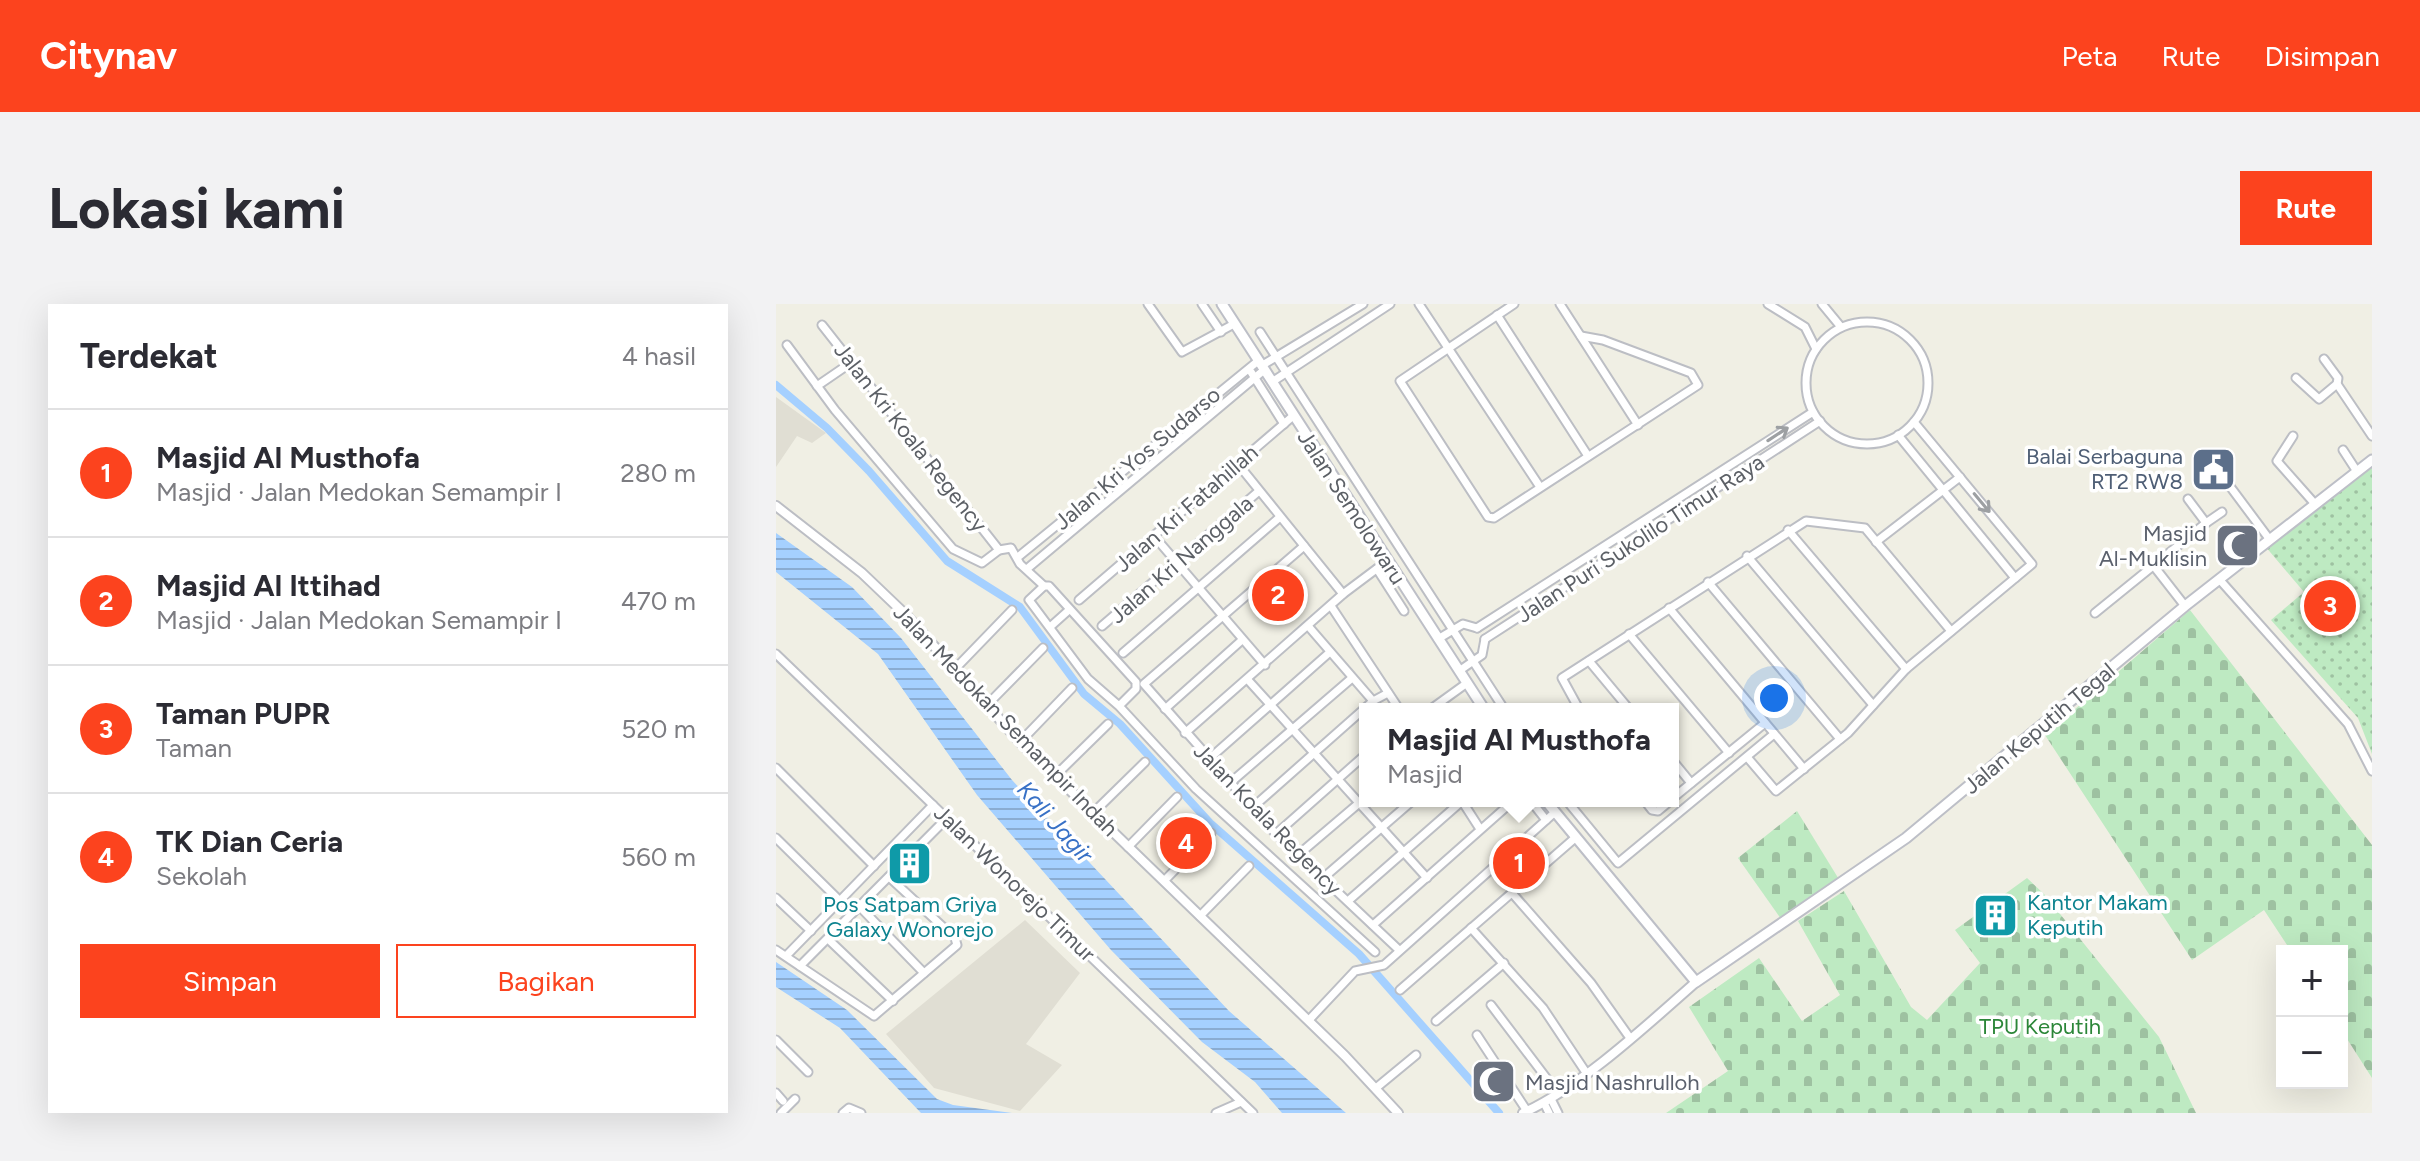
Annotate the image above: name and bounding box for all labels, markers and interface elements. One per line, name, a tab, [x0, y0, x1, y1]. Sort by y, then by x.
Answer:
text: Citynav	[40, 33, 177, 79]
text: Peta	[2061, 39, 2117, 73]
text: Rute	[2161, 39, 2220, 73]
text: Disimpan	[2264, 39, 2380, 73]
button: Rute	[2240, 171, 2372, 245]
text: Lokasi kami	[48, 175, 345, 242]
text: Terdekat	[80, 336, 218, 377]
street label: Jalan Kri Koala Regency	[828, 337, 993, 538]
text: 4 hasil	[622, 340, 696, 372]
street label: Jalan Kri Yos Sudarso	[1049, 381, 1226, 536]
street label: Jalan Semolowaru	[1292, 425, 1412, 590]
one-way arrow	[1766, 426, 1789, 442]
text: Masjid Al Musthofa	[156, 439, 420, 476]
street label: Jalan Kri Fatahillah	[1109, 439, 1263, 578]
place label: Balai Serbaguna RT2 RW8	[2026, 443, 2183, 495]
public building icon: Balai Serbaguna RT2 RW8	[2190, 445, 2238, 493]
street label: Jalan Puri Sukolilo Timur Raya	[1511, 448, 1769, 629]
text: 1	[101, 457, 111, 489]
text: 280 m	[620, 457, 696, 489]
text: Masjid · Jalan Medokan Semampir I	[156, 476, 562, 508]
street label: Jalan Kri Nanggala	[1104, 490, 1259, 629]
one-way arrow	[1973, 492, 1991, 513]
place label: Masjid Al-Muklisin	[2099, 520, 2207, 572]
mosque icon: Masjid Al-Muklisin	[2214, 522, 2262, 570]
pin: 2	[1252, 565, 1304, 625]
text: Masjid Al Ittihad	[156, 567, 381, 604]
pin: 3	[2304, 576, 2356, 636]
text: 2	[98, 585, 114, 617]
text: 470 m	[621, 585, 696, 617]
street label: Jalan Medokan Semampir Indah	[888, 599, 1124, 842]
text: Masjid · Jalan Medokan Semampir I	[156, 604, 562, 636]
street label: Jalan Keputih Tegal	[1958, 657, 2121, 800]
your location	[1754, 678, 1794, 718]
text: Taman PUPR	[156, 695, 331, 732]
popup	[1359, 703, 1679, 807]
text: 3	[99, 713, 113, 745]
text: 520 m	[621, 713, 696, 745]
text: Masjid Al Musthofa	[1387, 721, 1651, 758]
text: Taman	[156, 732, 232, 764]
street label: Jalan Koala Regency	[1188, 738, 1348, 901]
text: Masjid	[1387, 758, 1463, 790]
water label: Kali Jagir	[1011, 775, 1100, 869]
street label: Jalan Wonorejo Timur	[928, 799, 1101, 968]
pin: 4	[1160, 813, 1212, 873]
text: TK Dian Ceria	[156, 823, 343, 860]
pin: 1	[1493, 833, 1545, 893]
building icon: Pos Satpam Griya Galaxy Wonorejo	[886, 839, 934, 887]
text: 4	[98, 841, 114, 873]
text: 560 m	[621, 841, 696, 873]
text: Sekolah	[156, 860, 247, 892]
place label: Kantor Makam Keputih	[2027, 889, 2168, 941]
place label: Pos Satpam Griya Galaxy Wonorejo	[823, 891, 997, 943]
building icon: Kantor Makam Keputih	[1972, 891, 2020, 939]
button: Simpan	[80, 944, 380, 1018]
button: Bagikan	[396, 944, 696, 1018]
map controls	[2276, 945, 2348, 1089]
button: +	[2276, 945, 2348, 1017]
park label: TPU Keputih	[1979, 1013, 2101, 1040]
button: −	[2276, 1017, 2348, 1089]
mosque icon: Masjid Nashrulloh	[1470, 1058, 1518, 1106]
place label: Masjid Nashrulloh	[1525, 1069, 1700, 1096]

